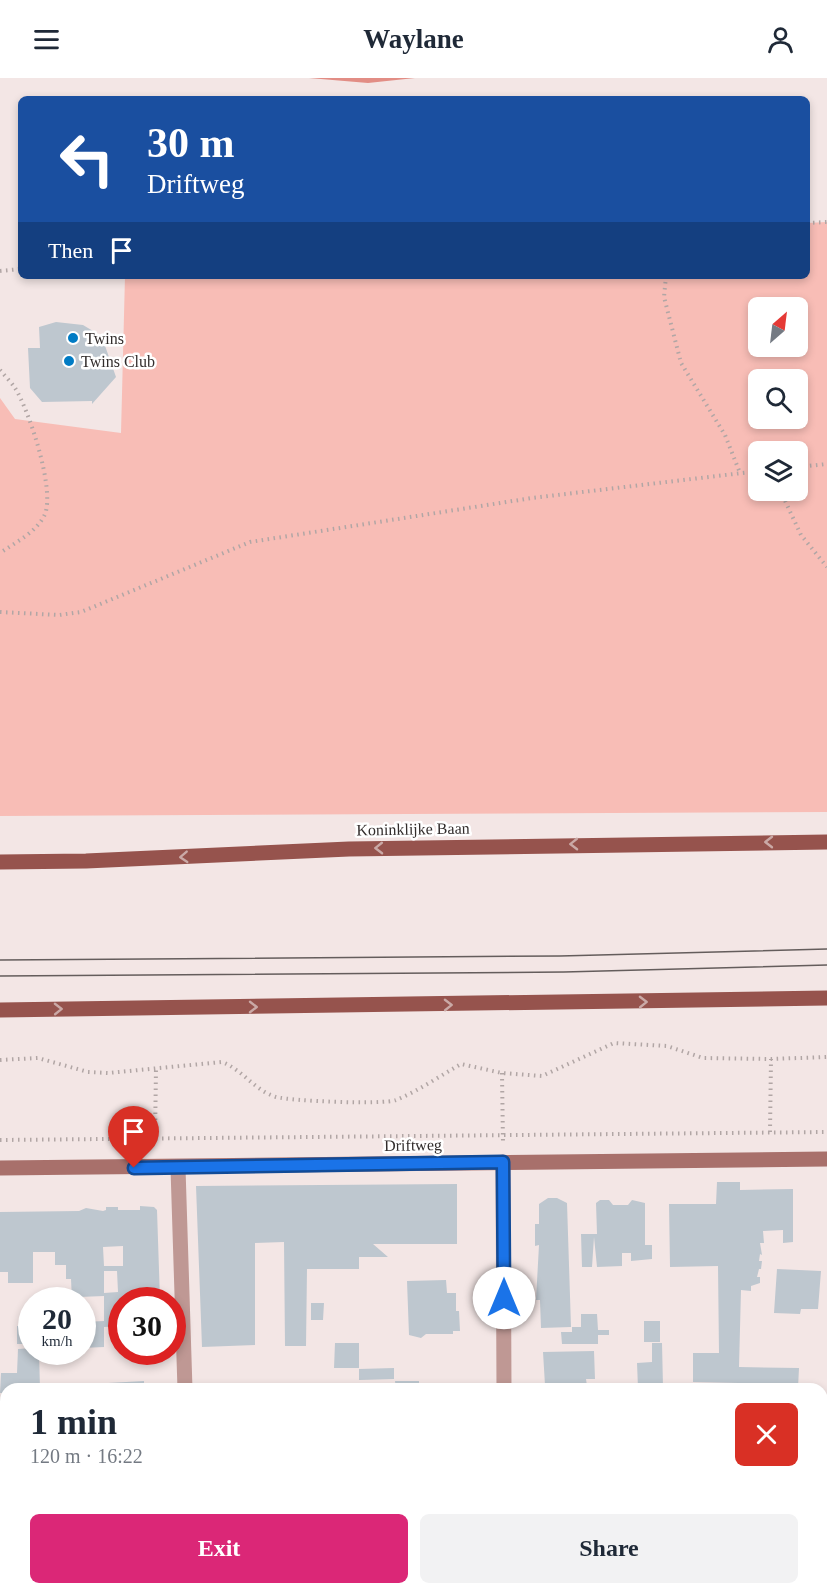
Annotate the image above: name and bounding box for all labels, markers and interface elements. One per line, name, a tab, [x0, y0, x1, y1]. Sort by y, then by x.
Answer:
icon: menu	[30, 23, 63, 56]
icon: person	[764, 23, 797, 56]
text: Waylane	[363, 24, 464, 54]
icon: left	[48, 120, 126, 198]
text: 30 m	[147, 120, 235, 166]
text: Driftweg	[147, 169, 244, 199]
icon: arrive	[105, 234, 138, 267]
text: Then	[48, 238, 93, 263]
north arrow	[748, 297, 808, 357]
map controls	[748, 297, 808, 501]
place label: Twins	[85, 330, 124, 347]
marker: Twins	[66, 331, 80, 345]
place label: Twins Club	[81, 353, 155, 370]
marker: Twins Club	[62, 354, 76, 368]
button: search	[748, 369, 808, 429]
button: layers	[748, 441, 808, 501]
street label: Koninklijke Baan	[356, 820, 470, 839]
one-way arrow	[764, 836, 773, 848]
one-way arrow	[569, 838, 578, 850]
one-way arrow	[374, 842, 383, 854]
one-way arrow	[179, 850, 188, 863]
one-way arrow	[639, 995, 648, 1008]
one-way arrow	[444, 999, 453, 1011]
one-way arrow	[249, 1001, 258, 1013]
one-way arrow	[54, 1003, 63, 1015]
pin	[108, 1106, 159, 1168]
icon: arrive	[117, 1115, 150, 1148]
street label: Driftweg	[384, 1136, 442, 1155]
position arrow	[472, 1266, 536, 1330]
speed limit sign: 30	[108, 1287, 186, 1365]
text: 20	[42, 1302, 72, 1335]
text: km/h	[42, 1333, 72, 1349]
text: 1 min	[30, 1402, 117, 1442]
button: close	[735, 1403, 798, 1466]
text: 120 m · 16:22	[30, 1445, 143, 1467]
button: Exit	[30, 1514, 408, 1583]
button: Share	[420, 1514, 798, 1583]

